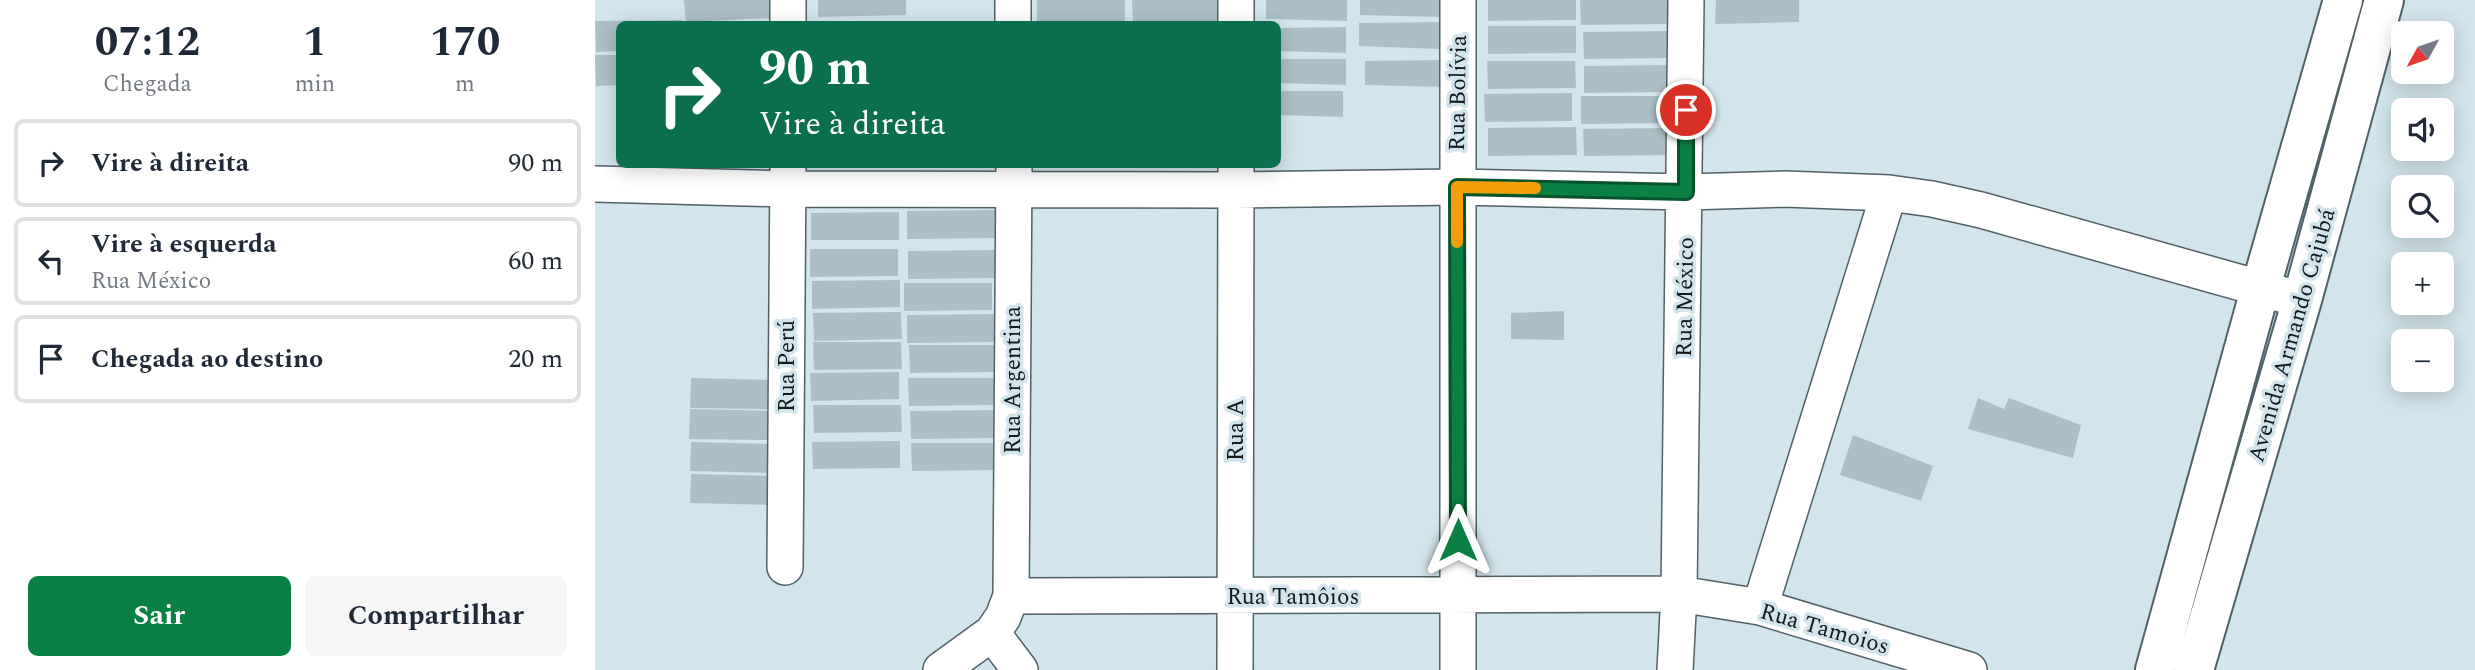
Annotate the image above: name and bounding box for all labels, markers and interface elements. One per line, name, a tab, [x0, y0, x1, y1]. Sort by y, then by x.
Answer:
text: 07:12	[95, 11, 200, 74]
text: 1	[303, 11, 327, 74]
text: 170	[430, 11, 500, 74]
north arrow	[2391, 21, 2453, 84]
map controls	[2391, 21, 2454, 392]
text: 90 m	[759, 32, 870, 107]
street label: Rua Bolívia	[1440, 35, 1477, 151]
icon: right	[644, 49, 735, 140]
text: Chegada	[103, 67, 192, 102]
text: min	[295, 67, 335, 102]
text: m	[455, 67, 475, 102]
pin	[1656, 80, 1716, 140]
icon: arrive	[1667, 91, 1705, 129]
button: sound	[2391, 98, 2454, 161]
text: Vire à direita	[759, 100, 946, 149]
text: Vire à direita	[91, 143, 249, 183]
text: 90 m	[508, 143, 563, 183]
icon: right	[32, 144, 70, 182]
button: search	[2391, 175, 2454, 238]
street label: Avenida Armando Cajubá	[2239, 204, 2345, 467]
text: Vire à esquerda	[91, 224, 277, 264]
street label: Rua México	[1667, 237, 1704, 357]
text: 60 m	[508, 241, 563, 281]
icon: left	[32, 242, 70, 280]
button: +	[2391, 252, 2454, 315]
text: Rua México	[91, 264, 211, 299]
street label: Rua Argentina	[996, 306, 1031, 454]
street label: Rua Perú	[770, 320, 805, 412]
button: −	[2391, 329, 2454, 392]
text: Chegada ao destino	[91, 339, 323, 379]
text: 20 m	[508, 339, 563, 379]
icon: arrive	[32, 340, 70, 378]
street label: Rua A	[1219, 399, 1254, 461]
position arrow	[1421, 503, 1495, 577]
button: Sair	[28, 576, 291, 656]
button: Compartilhar	[305, 576, 567, 656]
street label: Rua Tamôios	[1227, 580, 1359, 615]
street label: Rua Tamoios	[1756, 594, 1893, 665]

